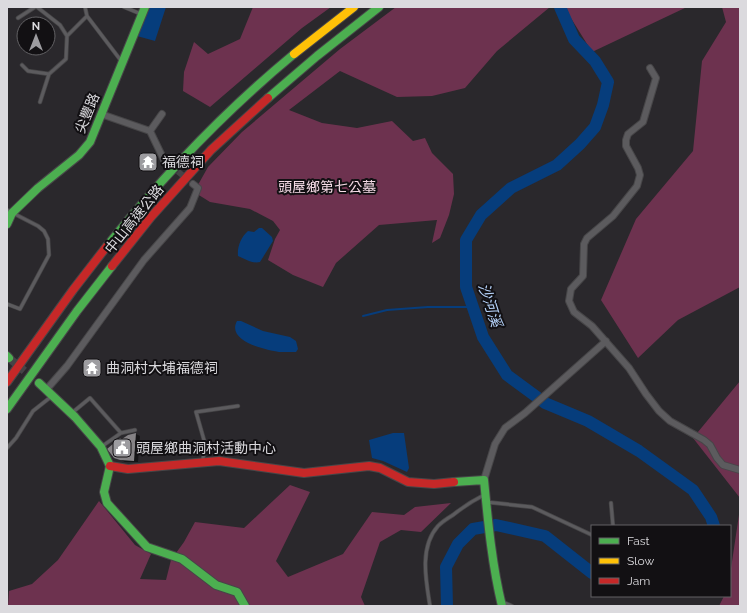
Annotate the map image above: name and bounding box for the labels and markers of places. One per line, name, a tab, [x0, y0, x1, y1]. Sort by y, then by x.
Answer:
temple icon: 福德祠	[137, 151, 159, 173]
place label: 福德祠	[162, 154, 204, 170]
temple icon: 曲洞村大埔福德祠	[81, 357, 103, 379]
place label: 曲洞村大埔福德祠	[106, 360, 218, 376]
public building icon: 頭屋鄉曲洞村活動中心	[111, 437, 133, 459]
place label: 頭屋鄉曲洞村活動中心	[136, 440, 276, 456]

